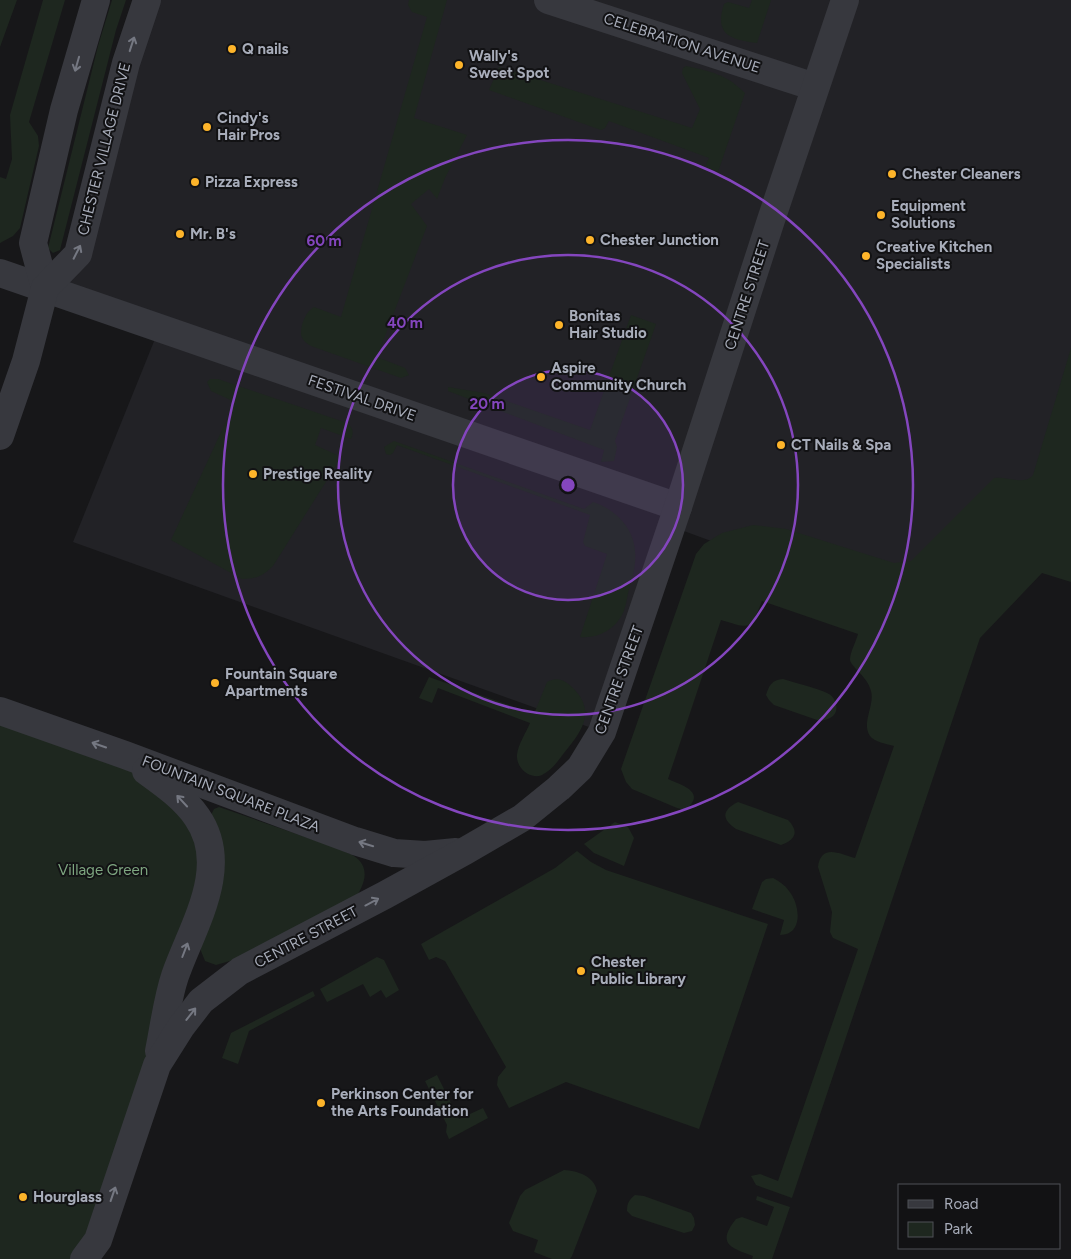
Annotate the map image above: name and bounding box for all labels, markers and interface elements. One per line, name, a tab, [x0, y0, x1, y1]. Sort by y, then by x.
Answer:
street label: CELEBRATION AVENUE	[601, 9, 763, 77]
one-way arrow	[128, 37, 137, 53]
place label: Q nails	[242, 40, 289, 58]
marker: Q nails	[226, 43, 238, 55]
place label: Wally's Sweet Spot	[469, 47, 549, 82]
one-way arrow	[72, 55, 82, 71]
marker: Wally's Sweet Spot	[453, 59, 465, 71]
street label: CHESTER VILLAGE DRIVE	[74, 61, 134, 237]
place label: Cindy's Hair Pros	[217, 109, 280, 144]
marker: Cindy's Hair Pros	[201, 121, 213, 133]
place label: Chester Cleaners	[902, 165, 1021, 183]
marker: Chester Cleaners	[886, 168, 898, 180]
place label: Pizza Express	[205, 173, 298, 191]
marker: Pizza Express	[189, 176, 201, 188]
place label: Equipment Solutions	[891, 197, 966, 232]
marker: Equipment Solutions	[875, 209, 887, 221]
place label: Mr. B's	[190, 225, 236, 243]
marker: Mr. B's	[174, 228, 186, 240]
place label: Chester Junction	[600, 231, 719, 249]
text: 60 m	[306, 232, 342, 250]
marker: Chester Junction	[584, 234, 596, 246]
street label: CENTRE STREET	[721, 237, 773, 352]
place label: Creative Kitchen Specialists	[876, 238, 992, 273]
one-way arrow	[72, 244, 82, 259]
marker: Creative Kitchen Specialists	[860, 250, 872, 262]
place label: Bonitas Hair Studio	[569, 307, 647, 342]
text: 40 m	[387, 314, 423, 332]
marker: Bonitas Hair Studio	[553, 319, 565, 331]
place label: Aspire Community Church	[551, 359, 686, 394]
street label: FESTIVAL DRIVE	[306, 371, 418, 425]
marker: Aspire Community Church	[535, 371, 547, 383]
text: 20 m	[469, 395, 505, 413]
place label: CT Nails & Spa	[791, 436, 891, 454]
marker: CT Nails & Spa	[775, 439, 787, 451]
place label: Prestige Reality	[263, 465, 372, 483]
marker: Prestige Reality	[247, 468, 259, 480]
centre of rings	[559, 476, 577, 494]
street label: CENTRE STREET	[591, 622, 647, 737]
place label: Fountain Square Apartments	[225, 665, 338, 700]
marker: Fountain Square Apartments	[209, 677, 221, 689]
one-way arrow	[91, 740, 107, 749]
street label: FOUNTAIN SQUARE PLAZA	[140, 752, 322, 836]
one-way arrow	[176, 795, 188, 807]
one-way arrow	[358, 839, 374, 849]
park label: Village Green	[58, 861, 148, 879]
one-way arrow	[365, 897, 380, 907]
street label: CENTRE STREET	[251, 902, 361, 972]
one-way arrow	[181, 943, 190, 958]
place label: Chester Public Library	[591, 953, 686, 988]
marker: Chester Public Library	[575, 965, 587, 977]
one-way arrow	[186, 1007, 196, 1021]
place label: Perkinson Center for the Arts Foundation	[331, 1085, 474, 1120]
marker: Perkinson Center for the Arts Foundation	[315, 1097, 327, 1109]
legend	[898, 1184, 1061, 1249]
one-way arrow	[109, 1186, 119, 1202]
place label: Hourglass	[33, 1188, 102, 1206]
marker: Hourglass	[17, 1191, 29, 1203]
text: Road	[944, 1195, 979, 1213]
text: Park	[944, 1220, 973, 1238]

